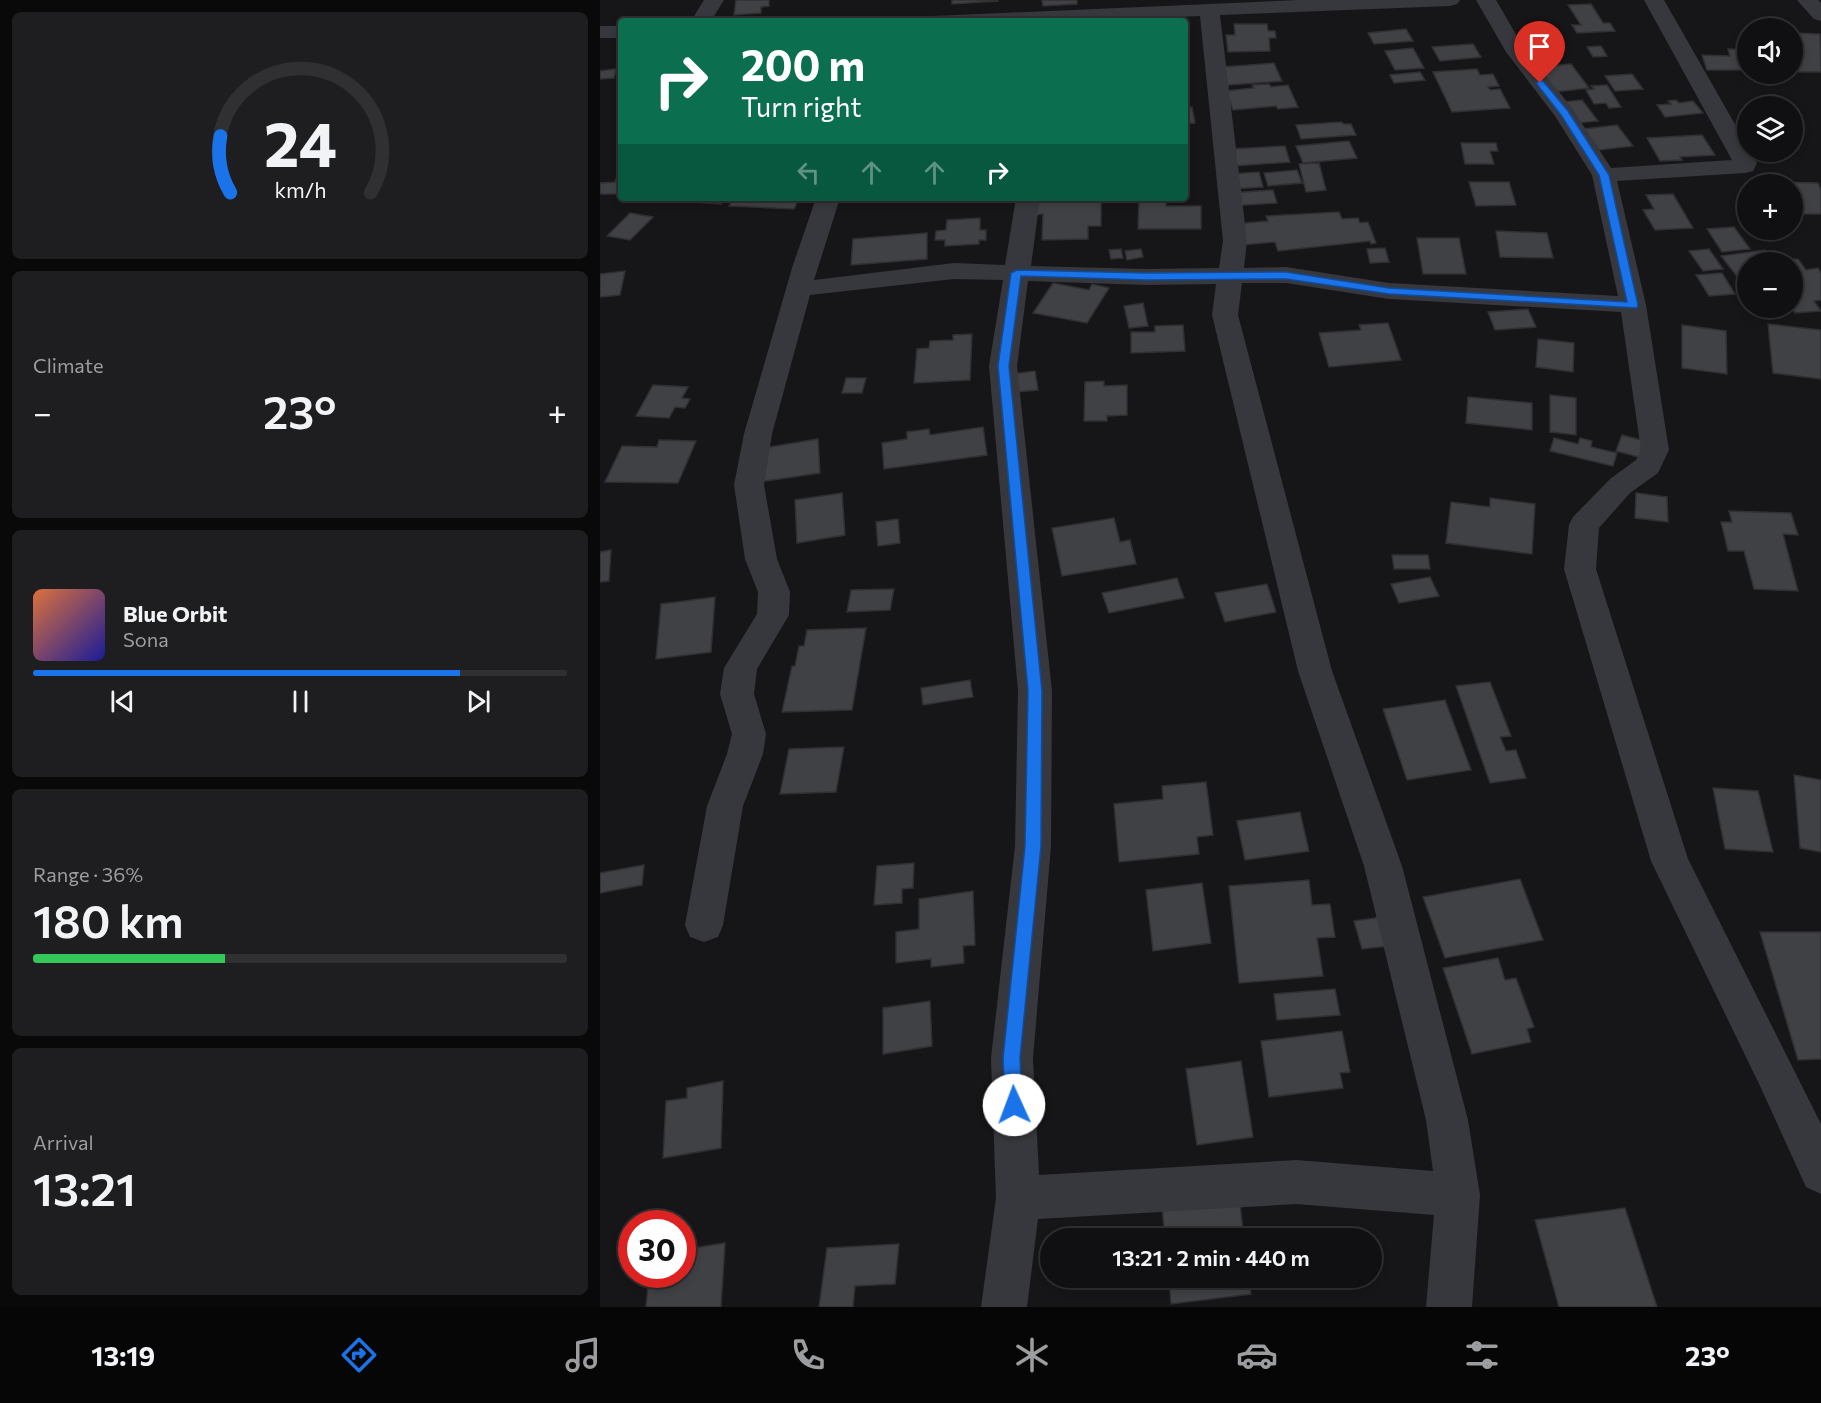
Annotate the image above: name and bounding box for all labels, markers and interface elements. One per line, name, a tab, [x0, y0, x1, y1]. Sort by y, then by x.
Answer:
map controls	[1737, 18, 1803, 318]
button: sound	[1737, 18, 1803, 84]
pin	[1514, 21, 1565, 83]
icon: arrive	[1523, 30, 1556, 63]
text: 200 m	[741, 38, 865, 90]
icon: right	[642, 42, 720, 120]
text: Turn right	[741, 90, 861, 123]
button: layers	[1737, 96, 1803, 162]
text: 24	[264, 104, 336, 180]
icon: left	[792, 156, 825, 189]
icon: ahead	[855, 156, 888, 189]
icon: ahead	[918, 156, 951, 189]
icon: right	[981, 156, 1014, 189]
button: +	[1737, 174, 1803, 240]
text: km/h	[274, 176, 326, 202]
button: −	[1737, 252, 1803, 318]
text: Climate	[33, 353, 103, 377]
text: 23°	[263, 383, 336, 438]
text: −	[33, 391, 52, 432]
text: +	[548, 391, 567, 432]
text: Blue Orbit	[123, 600, 227, 627]
text: Sona	[123, 627, 169, 651]
icon: previous	[106, 685, 139, 718]
icon: pause	[284, 685, 317, 718]
icon: next	[462, 685, 495, 718]
text: Range · 36%	[33, 862, 143, 886]
text: 180 km	[33, 892, 184, 947]
position arrow	[982, 1073, 1046, 1137]
text: Arrival	[33, 1130, 94, 1154]
text: 13:21	[33, 1160, 136, 1215]
speed limit sign: 30	[618, 1210, 696, 1288]
text: 13:21 · 2 min · 440 m	[1112, 1244, 1310, 1271]
icon: directions	[338, 1334, 380, 1376]
icon: music	[562, 1334, 604, 1376]
icon: phone	[787, 1334, 829, 1376]
icon: climate	[1011, 1334, 1053, 1376]
icon: car	[1236, 1334, 1278, 1376]
icon: filters	[1461, 1334, 1503, 1376]
text: 13:19	[91, 1339, 155, 1372]
text: 23°	[1685, 1339, 1730, 1372]

